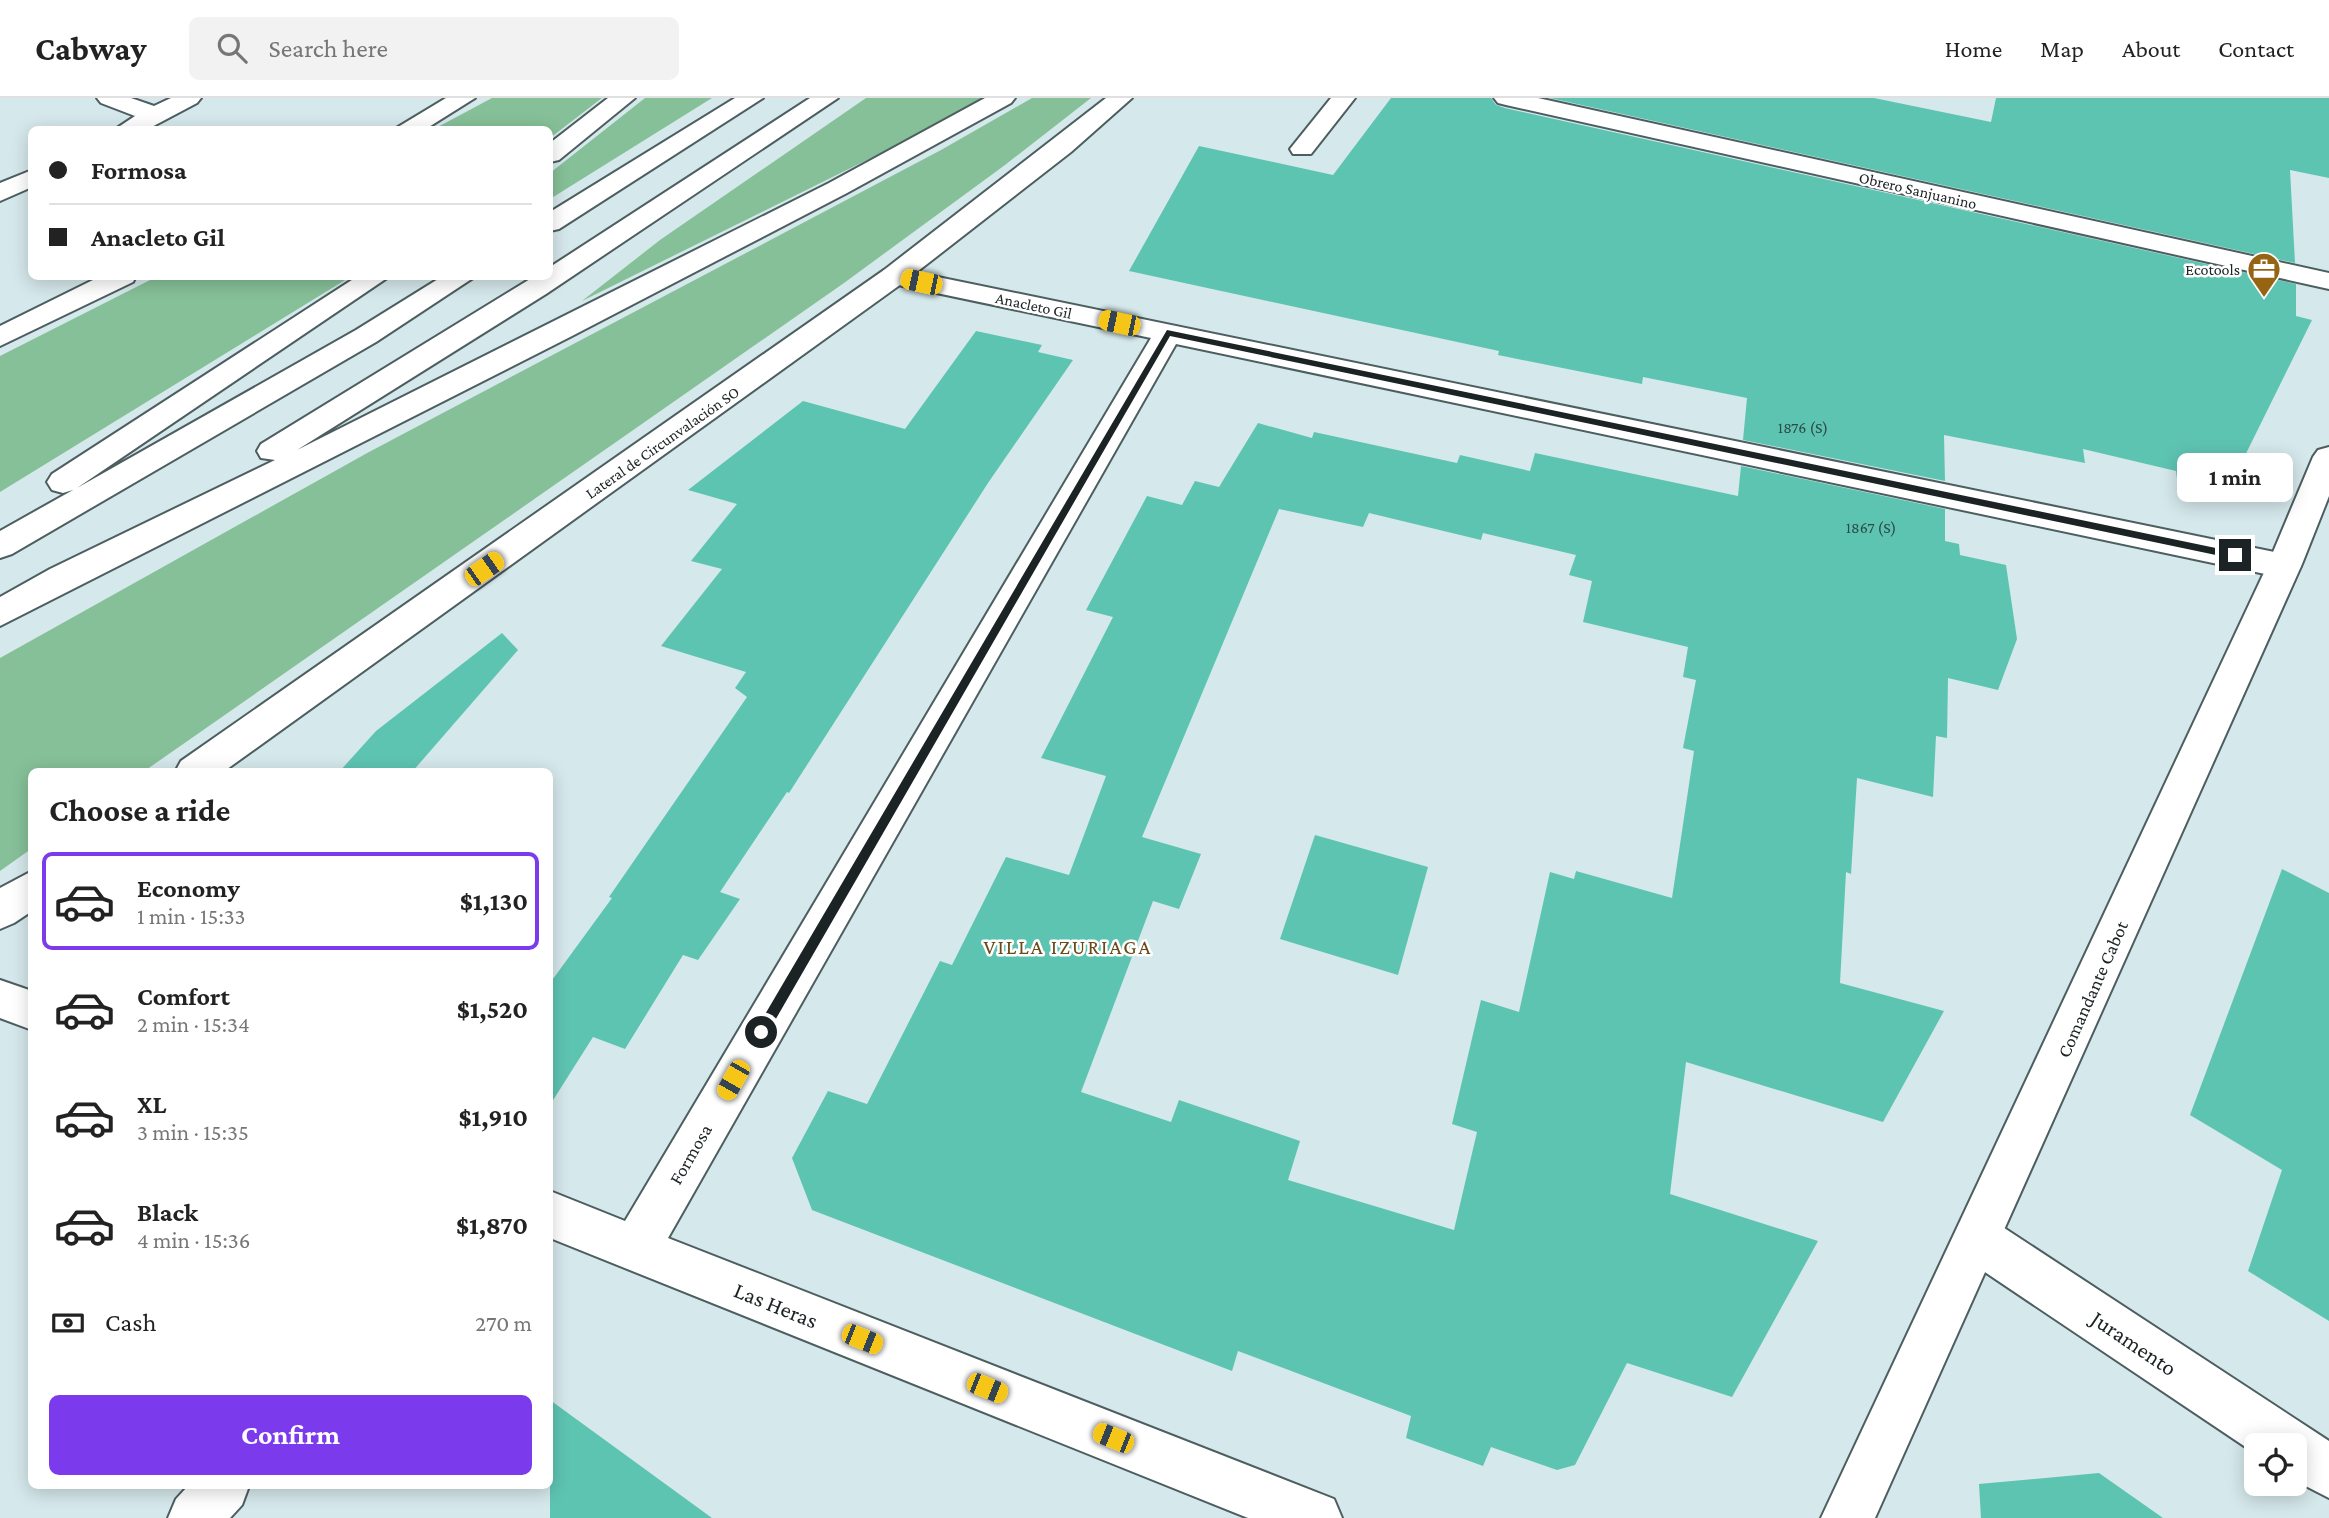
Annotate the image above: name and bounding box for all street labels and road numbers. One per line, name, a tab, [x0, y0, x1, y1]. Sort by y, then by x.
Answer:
street label: Obrero Sanjuanino	[1857, 169, 1978, 213]
street label: Anacleto Gil	[994, 289, 1074, 322]
street label: Lateral de Circunvalación SO	[582, 383, 742, 502]
street label: Comandante Cabot	[2053, 917, 2132, 1061]
street label: Formosa	[665, 1120, 716, 1188]
street label: Las Heras	[730, 1276, 822, 1334]
street label: Juramento	[2085, 1304, 2182, 1381]

